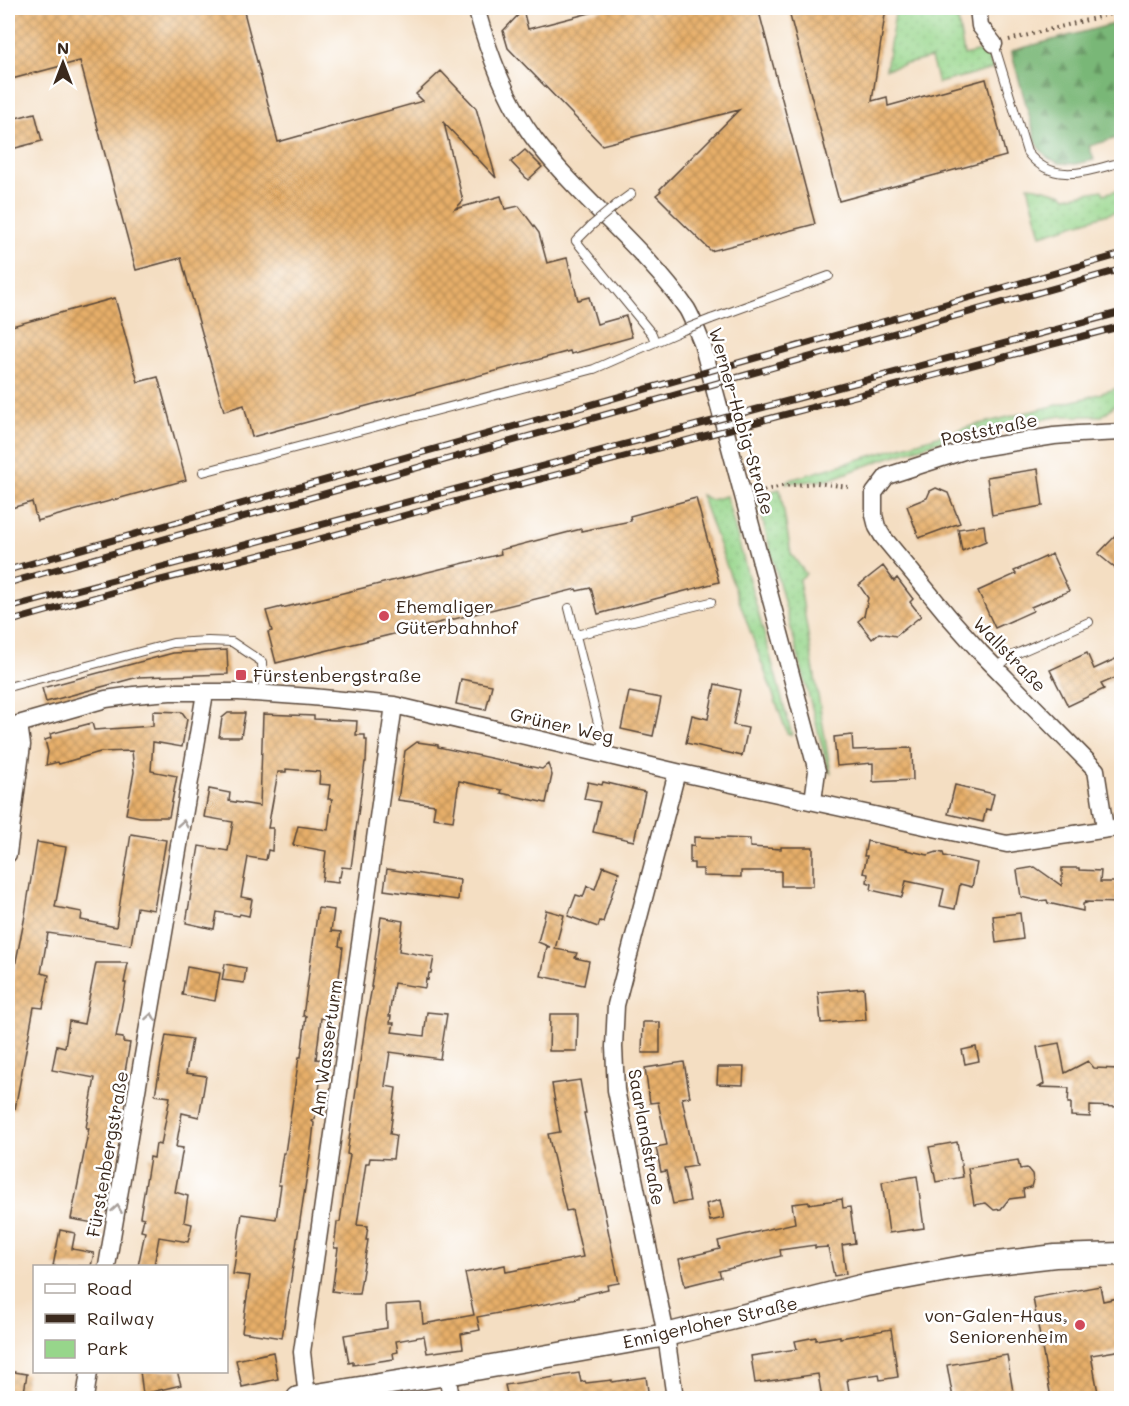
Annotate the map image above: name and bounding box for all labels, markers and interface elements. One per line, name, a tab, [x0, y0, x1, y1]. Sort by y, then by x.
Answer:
north arrow	[33, 33, 93, 93]
text: N	[57, 37, 69, 58]
street label: Werner-Habig-Straße	[704, 325, 780, 517]
street label: Poststraße	[939, 407, 1039, 451]
place label: Ehemaliger Güterbahnhof	[396, 594, 519, 639]
marker: Ehemaliger Güterbahnhof	[377, 609, 391, 623]
street label: Wallstraße	[968, 611, 1052, 697]
place label: Fürstenbergstraße	[253, 663, 421, 687]
marker: Fürstenbergstraße	[234, 668, 248, 682]
street label: Grüner Weg	[508, 701, 616, 749]
one-way arrow	[176, 820, 188, 829]
street label: Am Wasserturm	[304, 978, 348, 1118]
one-way arrow	[144, 1012, 156, 1021]
street label: Saarlandstraße	[623, 1067, 671, 1207]
street label: Fürstenbergstraße	[81, 1069, 133, 1239]
one-way arrow	[111, 1204, 123, 1214]
legend	[33, 1265, 228, 1373]
text: Road	[87, 1276, 132, 1300]
street label: Ennigerloher Straße	[620, 1290, 800, 1354]
place label: von-Galen-Haus, Seniorenheim	[924, 1303, 1068, 1348]
text: Railway	[87, 1306, 154, 1330]
marker: von-Galen-Haus, Seniorenheim	[1073, 1318, 1087, 1332]
text: Park	[87, 1336, 128, 1360]

